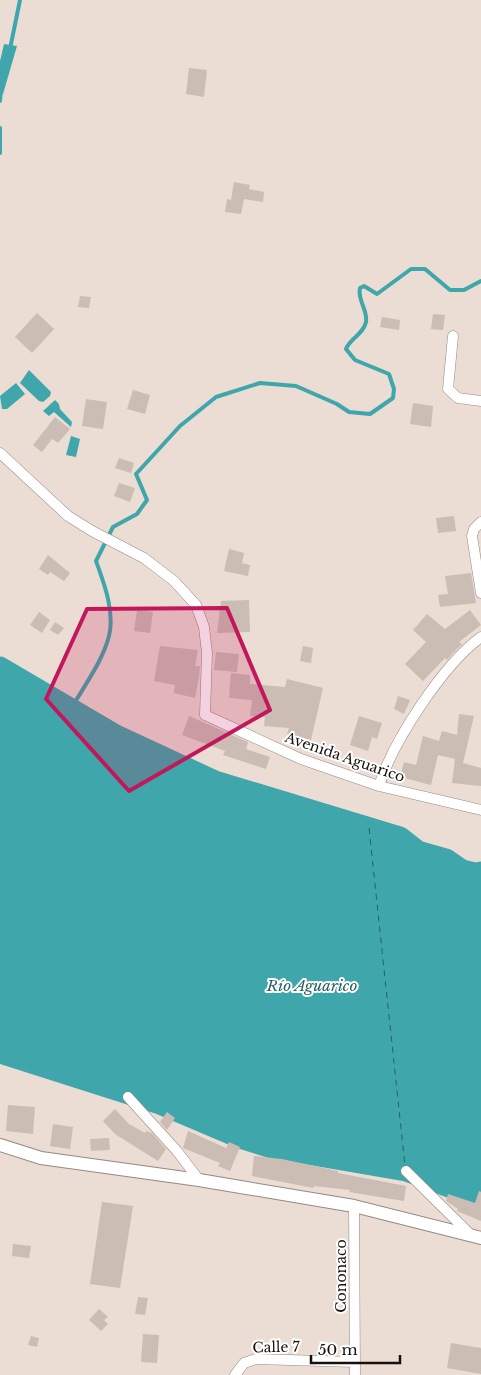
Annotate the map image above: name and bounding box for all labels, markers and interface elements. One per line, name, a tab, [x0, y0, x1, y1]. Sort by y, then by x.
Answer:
street label: Avenida Aguarico	[282, 728, 407, 786]
water label: Río Aguarico	[266, 976, 357, 995]
street label: Cononaco	[332, 1239, 350, 1313]
scale bar	[311, 1332, 400, 1364]
street label: Calle 7	[252, 1338, 301, 1356]
text: 50 m	[318, 1340, 358, 1359]

